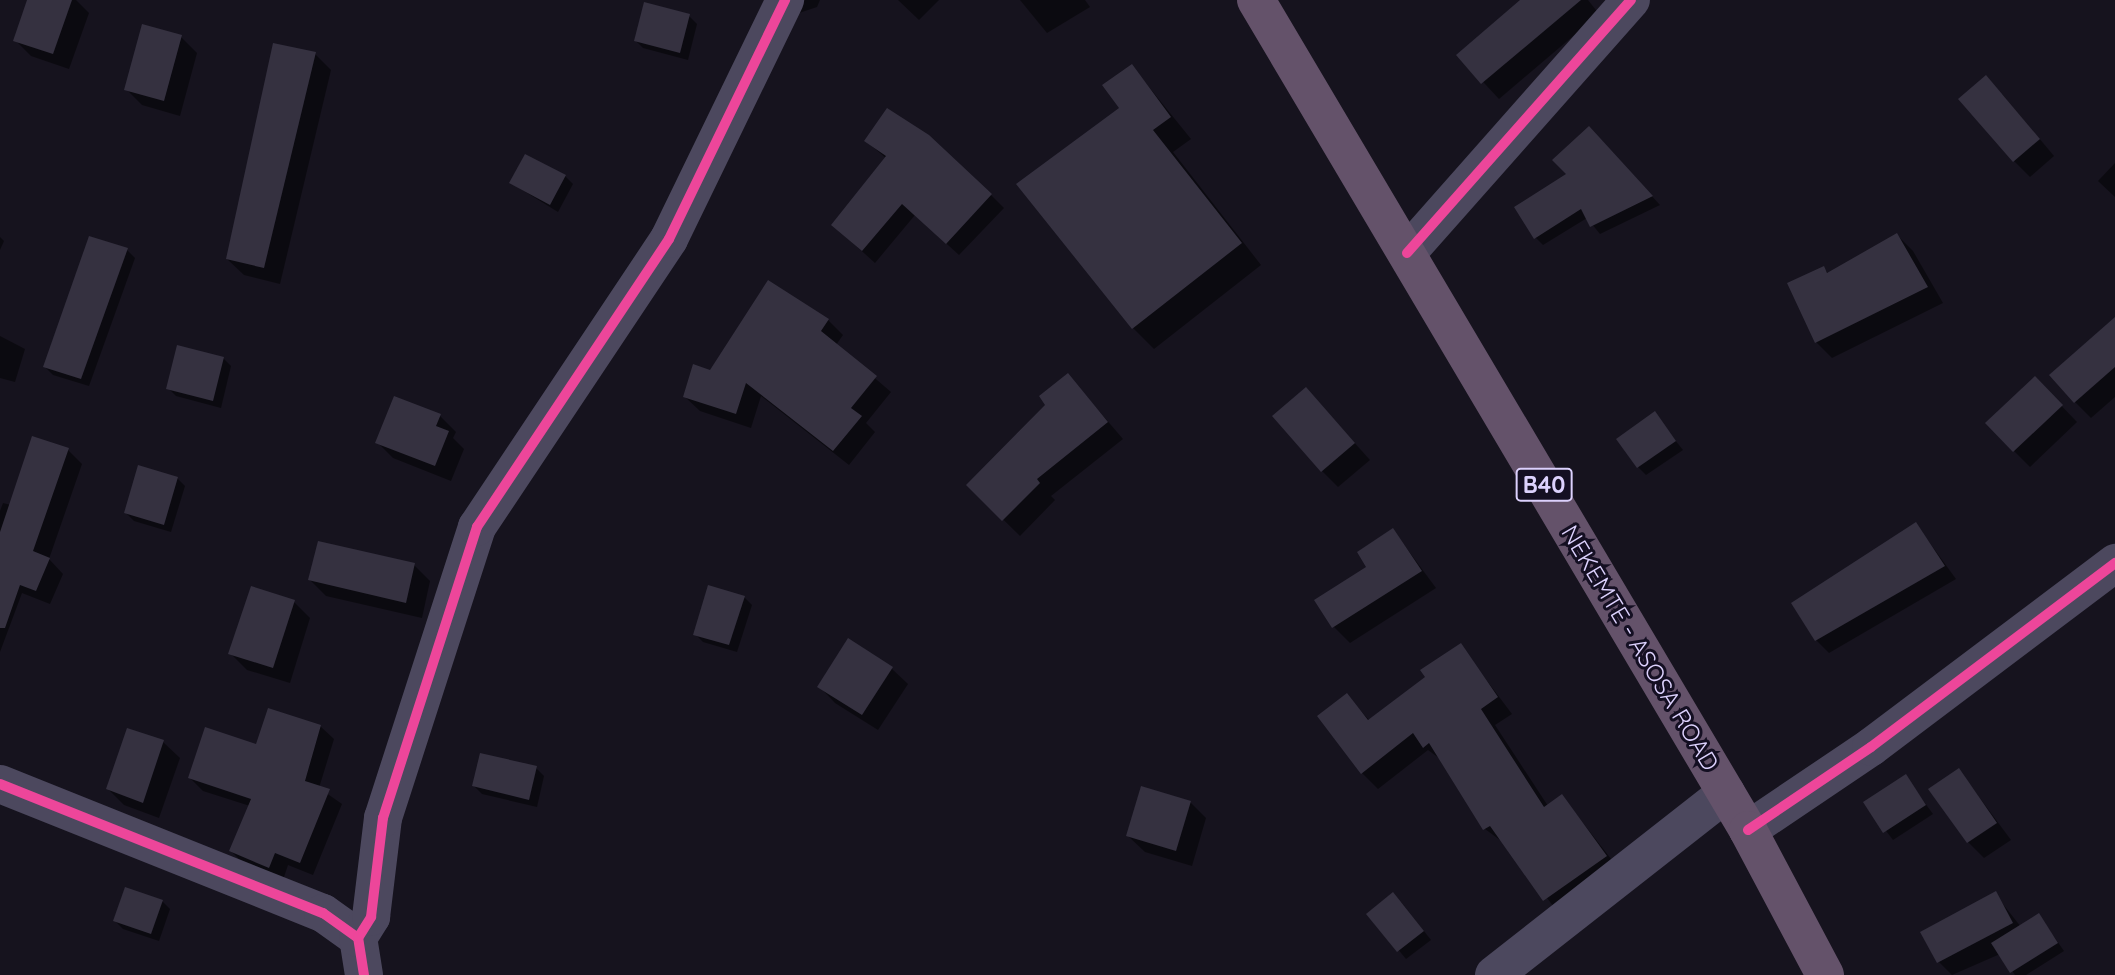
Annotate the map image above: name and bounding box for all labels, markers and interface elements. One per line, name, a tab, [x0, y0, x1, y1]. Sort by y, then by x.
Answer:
road number: B40	[1514, 466, 1574, 505]
street label: NEKEMTE - ASOSA ROAD	[1555, 520, 1725, 776]

